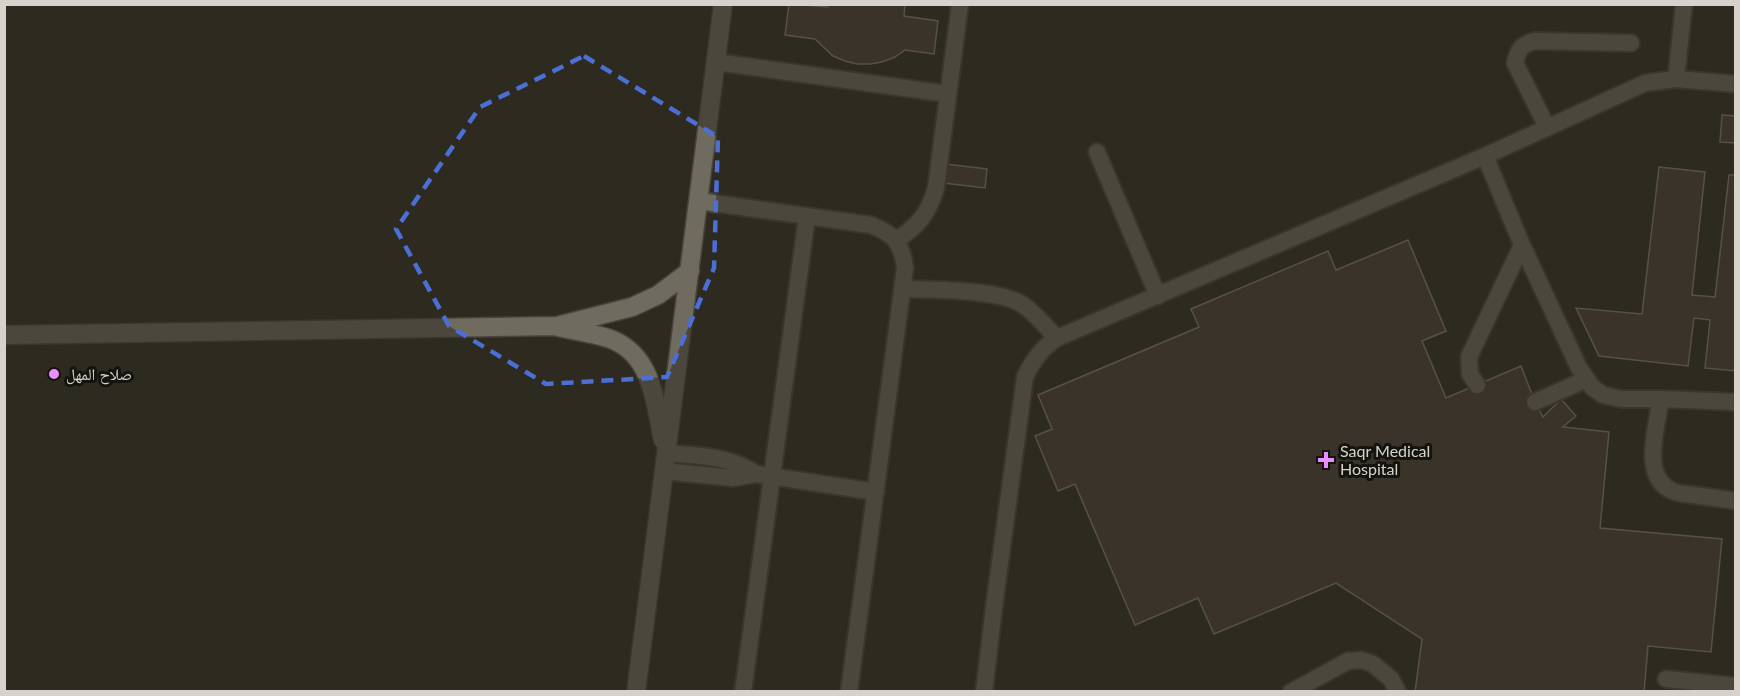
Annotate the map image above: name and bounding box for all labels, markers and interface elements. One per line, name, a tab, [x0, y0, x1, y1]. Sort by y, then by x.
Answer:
place label: صلاح المهل	[66, 364, 132, 385]
marker: صلاح المهل	[47, 367, 61, 381]
place label: Saqr Medical Hospital	[1340, 441, 1430, 478]
marker: Saqr Medical Hospital	[1317, 451, 1335, 469]

